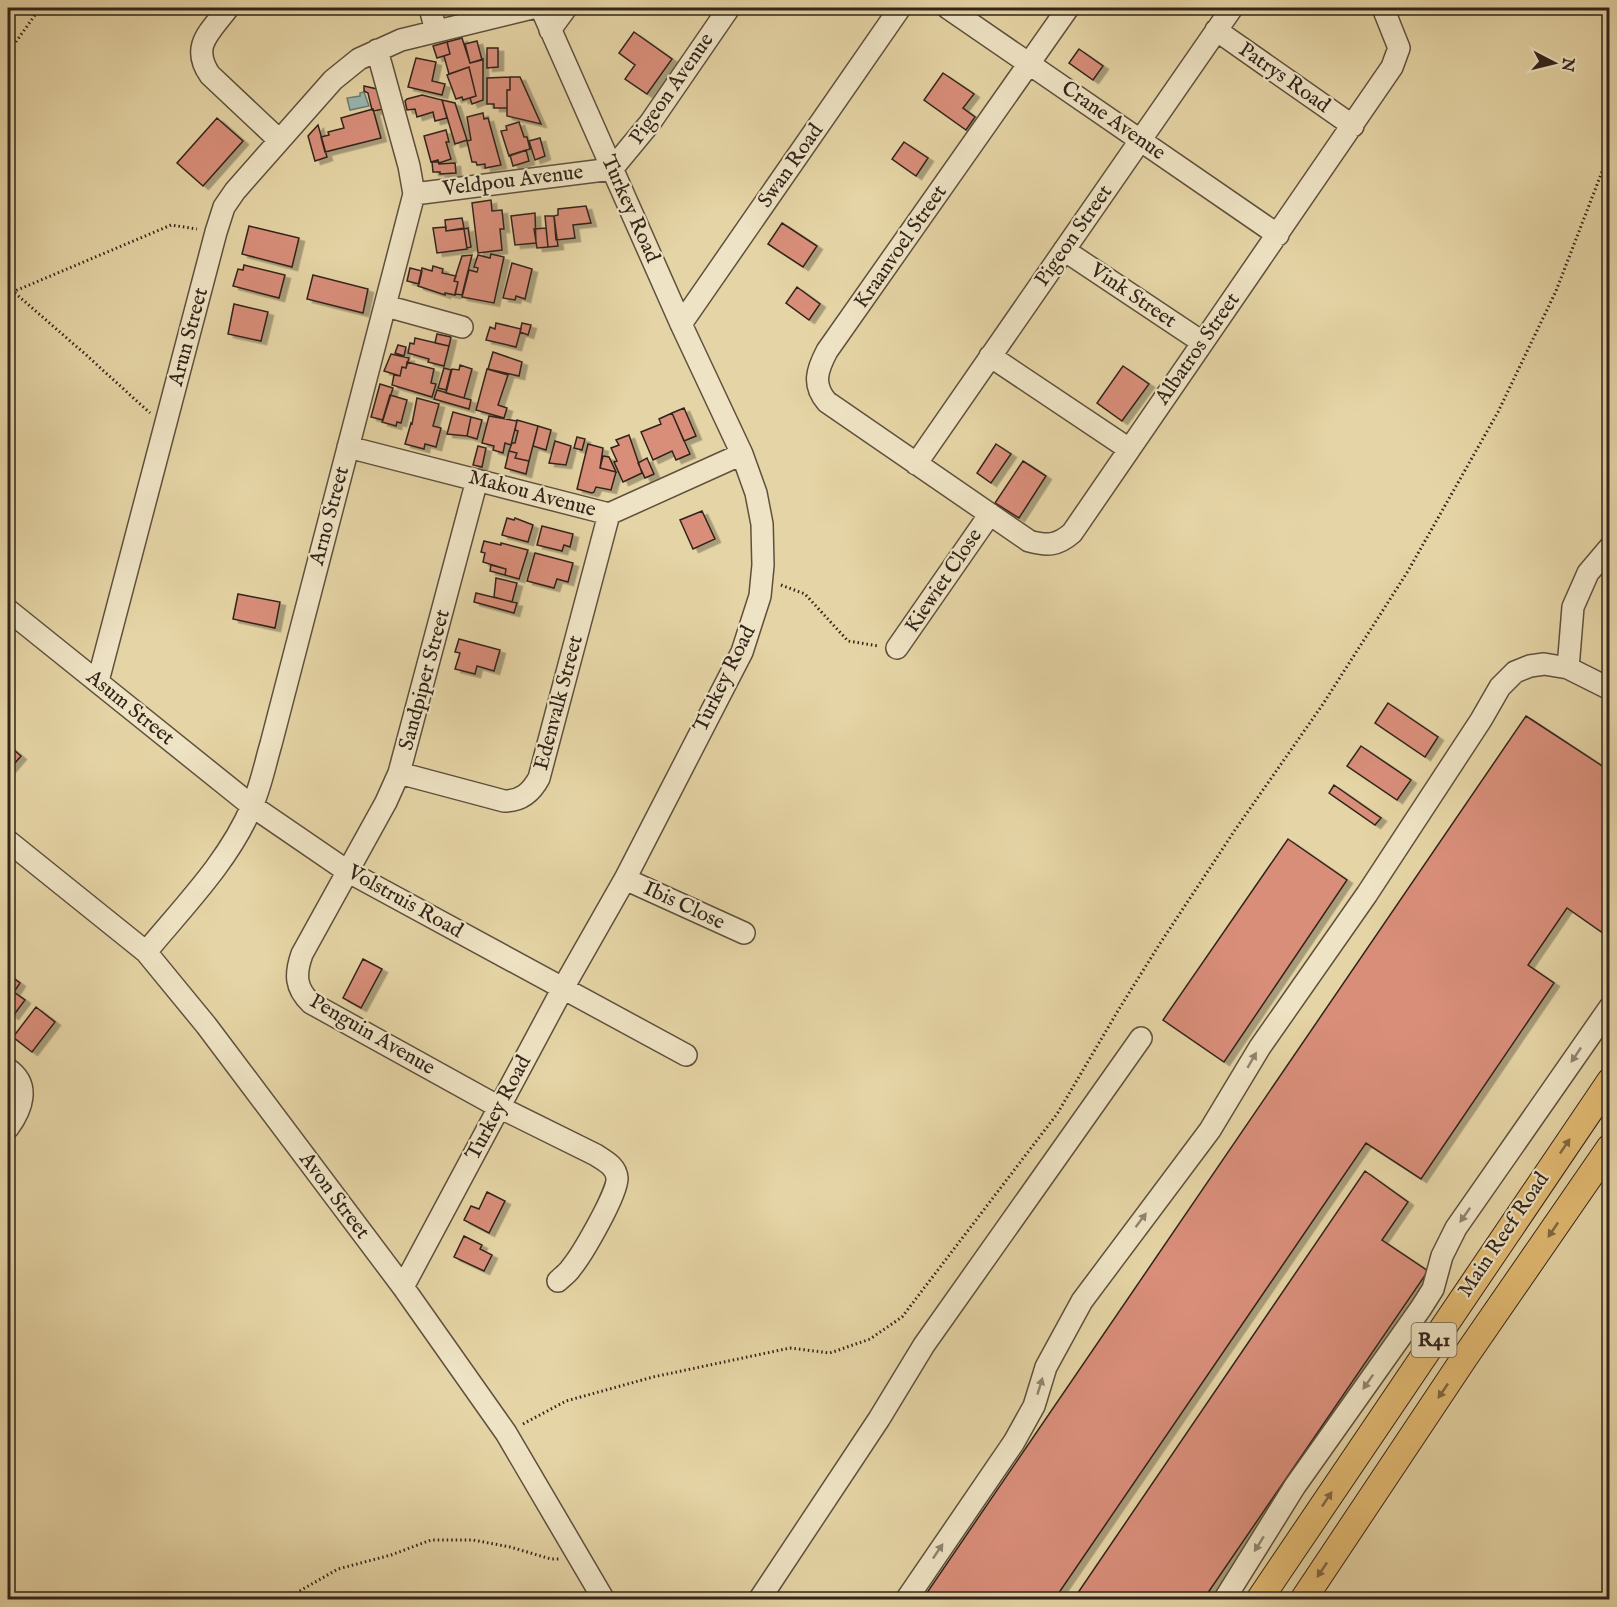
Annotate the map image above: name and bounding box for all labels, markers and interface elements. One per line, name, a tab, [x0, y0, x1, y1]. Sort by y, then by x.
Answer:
street label: Pigeon Avenue	[624, 28, 721, 150]
north arrow	[1524, 33, 1584, 93]
street label: Patrys Road	[1233, 37, 1336, 120]
text: N	[1556, 56, 1578, 73]
street label: Crane Avenue	[1056, 75, 1171, 167]
street label: Swan Road	[752, 118, 830, 213]
street label: Turkey Road	[594, 151, 666, 268]
street label: Veldpou Avenue	[440, 159, 585, 203]
street label: Kraanvoel Street	[848, 180, 954, 314]
street label: Pigeon Street	[1029, 180, 1119, 292]
street label: Vink Street	[1084, 257, 1181, 335]
street label: Arun Street	[163, 285, 215, 390]
street label: Albatros Street	[1149, 288, 1247, 411]
street label: Arno Street	[304, 464, 356, 569]
street label: Makou Avenue	[465, 464, 599, 524]
street label: Kiewiet Close	[899, 523, 989, 638]
street label: Sandpiper Street	[393, 607, 457, 753]
street label: Turkey Road	[688, 621, 763, 737]
street label: Edenvalk Street	[528, 633, 590, 773]
street label: Asum Street	[80, 664, 179, 752]
street label: Volstruis Road	[342, 859, 468, 945]
street label: Ibis Close	[639, 875, 729, 937]
street label: Penguin Avenue	[304, 988, 440, 1082]
one-way arrow	[1570, 1046, 1582, 1062]
street label: Turkey Road	[460, 1050, 538, 1165]
one-way arrow	[1247, 1052, 1258, 1068]
one-way arrow	[1560, 1137, 1571, 1154]
street label: Avon Street	[292, 1146, 375, 1245]
street label: Main Reef Road	[1452, 1167, 1556, 1303]
one-way arrow	[1459, 1207, 1471, 1223]
one-way arrow	[1135, 1213, 1147, 1228]
one-way arrow	[1547, 1221, 1559, 1237]
road number: R41	[1412, 1323, 1456, 1357]
one-way arrow	[1362, 1374, 1374, 1390]
one-way arrow	[1036, 1377, 1045, 1395]
one-way arrow	[1437, 1382, 1448, 1399]
one-way arrow	[1321, 1491, 1333, 1507]
one-way arrow	[1253, 1536, 1264, 1552]
one-way arrow	[933, 1543, 944, 1559]
one-way arrow	[1317, 1562, 1328, 1579]

